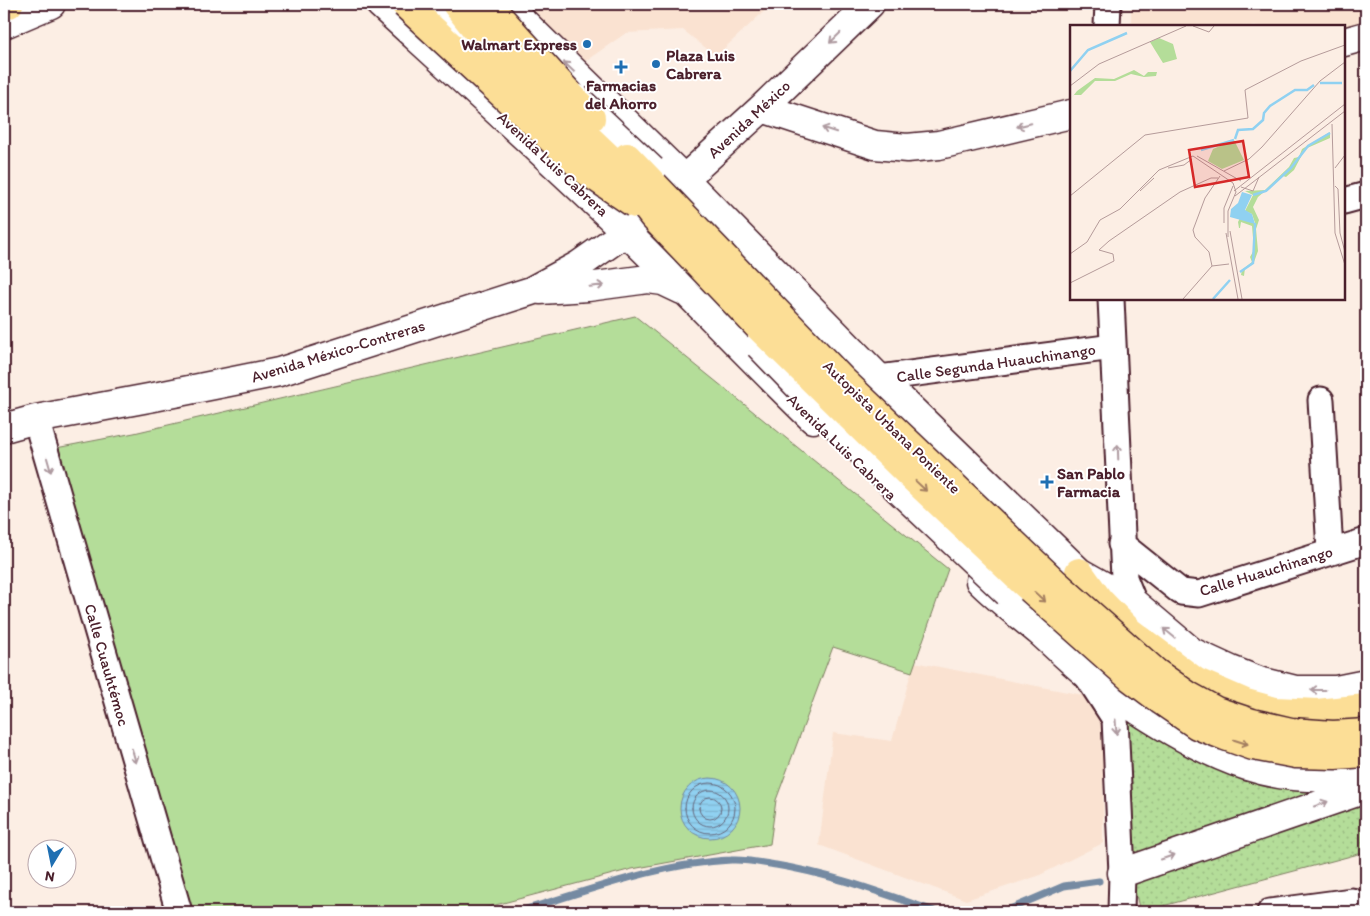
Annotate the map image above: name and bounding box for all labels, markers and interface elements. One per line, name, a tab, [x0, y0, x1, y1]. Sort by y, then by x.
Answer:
inset map	[1070, 25, 1345, 300]
one-way arrow	[828, 32, 841, 44]
place label: Walmart Express	[461, 35, 577, 55]
marker: Walmart Express	[581, 38, 593, 50]
place label: Plaza Luis Cabrera	[666, 46, 735, 83]
marker: Plaza Luis Cabrera	[650, 58, 662, 70]
one-way arrow	[563, 61, 576, 73]
marker: Farmacias del Ahorro	[615, 61, 627, 73]
place label: Farmacias del Ahorro	[585, 76, 657, 113]
street label: Avenida México	[704, 76, 794, 162]
street label: Avenida Luis Cabrera	[493, 108, 613, 220]
one-way arrow	[1016, 121, 1032, 130]
one-way arrow	[821, 125, 837, 134]
one-way arrow	[589, 281, 605, 291]
street label: Avenida México-Contreras	[249, 315, 427, 387]
street label: Calle Segunda Huauchinango	[895, 340, 1097, 386]
street label: Autopista Urbana Poniente	[819, 356, 965, 498]
street label: Avenida Luis Cabrera	[783, 390, 901, 504]
one-way arrow	[1113, 444, 1122, 460]
one-way arrow	[45, 457, 55, 473]
place label: San Pablo Farmacia	[1057, 464, 1125, 501]
marker: San Pablo Farmacia	[1041, 476, 1053, 488]
one-way arrow	[915, 480, 928, 492]
street label: Calle Huauchinango	[1197, 542, 1335, 600]
one-way arrow	[1034, 591, 1047, 603]
street label: Calle Cuauhtémoc	[80, 602, 134, 728]
one-way arrow	[1163, 628, 1176, 639]
one-way arrow	[1310, 685, 1326, 695]
one-way arrow	[1111, 719, 1120, 735]
one-way arrow	[1233, 738, 1249, 747]
one-way arrow	[129, 747, 139, 763]
one-way arrow	[1313, 799, 1328, 808]
north arrow	[28, 838, 78, 888]
one-way arrow	[1159, 852, 1175, 862]
text: N	[44, 867, 56, 886]

